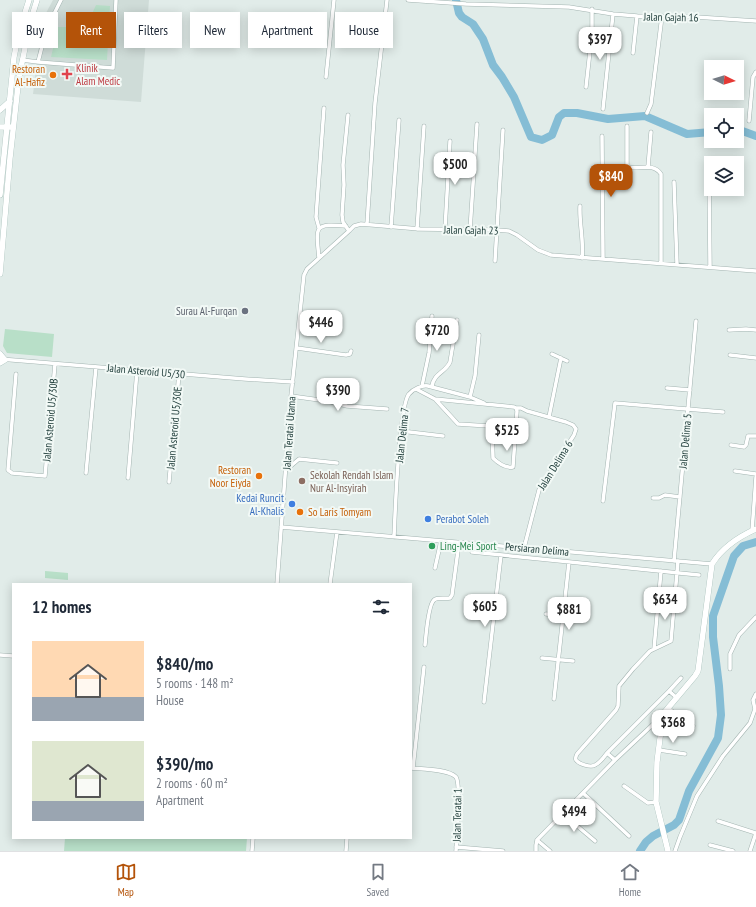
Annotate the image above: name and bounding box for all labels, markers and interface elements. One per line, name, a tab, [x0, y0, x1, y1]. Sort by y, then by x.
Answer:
street label: Jalan Gajah 16	[642, 10, 699, 24]
chip: Buy	[12, 12, 58, 48]
chip: Rent	[66, 12, 116, 48]
chip: Filters	[124, 12, 182, 48]
chip: New	[190, 12, 240, 48]
chip: Apartment	[248, 12, 327, 48]
chip: House	[335, 12, 393, 48]
pin: $397	[576, 27, 624, 61]
text: $397	[588, 31, 612, 48]
north arrow	[704, 60, 744, 100]
map controls	[704, 60, 744, 196]
place label: Klinik Alam Medic	[76, 61, 120, 88]
place label: Restoran Al-Hafiz	[12, 62, 45, 89]
marker: Klinik Alam Medic	[61, 68, 73, 80]
marker: Restoran Al-Hafiz	[48, 70, 58, 80]
button: locate	[704, 108, 744, 148]
pin: $500	[431, 152, 479, 186]
text: $500	[443, 156, 467, 173]
button: layers	[704, 156, 744, 196]
pin: $840	[587, 164, 635, 198]
text: $840	[599, 168, 623, 185]
street label: Jalan Gajah 23	[442, 223, 499, 237]
place label: Surau Al-Furqan	[176, 304, 237, 318]
marker: Surau Al-Furqan	[240, 306, 250, 316]
pin: $446	[297, 310, 345, 344]
text: $446	[309, 314, 333, 331]
pin: $720	[413, 318, 461, 352]
text: $720	[425, 322, 449, 339]
street label: Jalan Asteroid U5/30	[105, 361, 186, 381]
street label: Jalan Asteroid U5/30B	[39, 378, 61, 463]
pin: $390	[314, 378, 362, 412]
text: $390	[326, 382, 350, 399]
street label: Jalan Asteroid U5/30E	[163, 386, 185, 471]
street label: Jalan Teratai Utama	[279, 396, 299, 471]
street label: Jalan Delima 7	[392, 407, 412, 464]
street label: Jalan Delima 5	[676, 413, 694, 470]
pin: $525	[483, 418, 531, 452]
text: $525	[495, 422, 519, 439]
street label: Jalan Delima 6	[534, 438, 576, 493]
place label: Restoran Noor Eiyda	[210, 463, 251, 490]
place label: Sekolah Rendah Islam Nur Al-Insyirah	[310, 468, 393, 495]
marker: Restoran Noor Eiyda	[254, 471, 264, 481]
marker: Sekolah Rendah Islam Nur Al-Insyirah	[297, 476, 307, 486]
place label: Kedai Runcit Al-Khalis	[236, 491, 284, 518]
marker: Kedai Runcit Al-Khalis	[287, 499, 297, 509]
place label: So Laris Tomyam	[308, 505, 371, 519]
marker: So Laris Tomyam	[295, 507, 305, 517]
place label: Perabot Soleh	[436, 512, 489, 526]
marker: Perabot Soleh	[423, 514, 433, 524]
place label: Ling-Mei Sport	[440, 539, 497, 553]
street label: Persiaran Delima	[504, 539, 570, 559]
marker: Ling-Mei Sport	[427, 541, 437, 551]
pin: $634	[641, 587, 689, 621]
text: $634	[653, 591, 677, 608]
pin: $605	[461, 594, 509, 628]
text: 12 homes	[32, 596, 91, 618]
icon: filters	[370, 596, 392, 618]
pin: $881	[545, 597, 593, 631]
text: $605	[473, 598, 497, 615]
text: $881	[557, 601, 581, 618]
text: $840/mo	[156, 653, 213, 675]
icon: home	[64, 657, 112, 705]
text: 5 rooms · 148 m²	[156, 675, 234, 692]
text: House	[156, 692, 184, 709]
pin: $368	[649, 710, 697, 744]
text: $368	[661, 714, 685, 731]
text: $390/mo	[156, 753, 213, 775]
icon: home	[64, 757, 112, 805]
text: 2 rooms · 60 m²	[156, 775, 228, 792]
street label: Jalan Teratai 1	[450, 788, 464, 843]
text: Apartment	[156, 792, 204, 809]
pin: $494	[550, 799, 598, 833]
text: $494	[562, 803, 586, 820]
tab: Map	[115, 861, 137, 899]
tab: Saved	[366, 861, 389, 899]
tab: Home	[619, 861, 641, 899]

